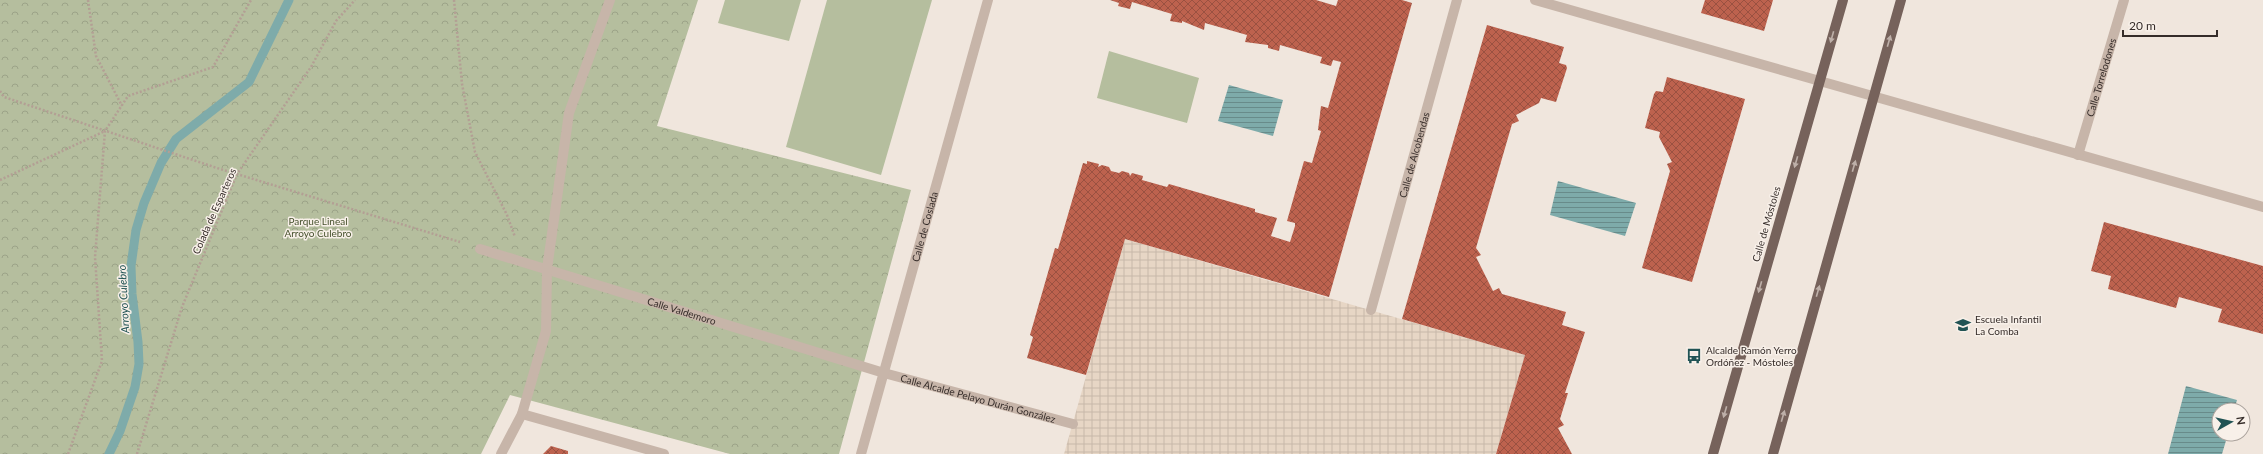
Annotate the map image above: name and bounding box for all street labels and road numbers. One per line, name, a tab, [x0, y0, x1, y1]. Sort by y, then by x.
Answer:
street label: Calle Torrelodones	[2084, 37, 2118, 118]
street label: Calle de Alcobendas	[1396, 111, 1432, 199]
street label: Colada de Esparteros	[190, 166, 238, 256]
street label: Calle de Móstoles	[1749, 185, 1783, 263]
street label: Calle de Coslada	[909, 190, 940, 263]
street label: Calle Valdemoro	[646, 295, 718, 327]
street label: Calle Alcalde Pelayo Durán González	[899, 372, 1057, 425]

